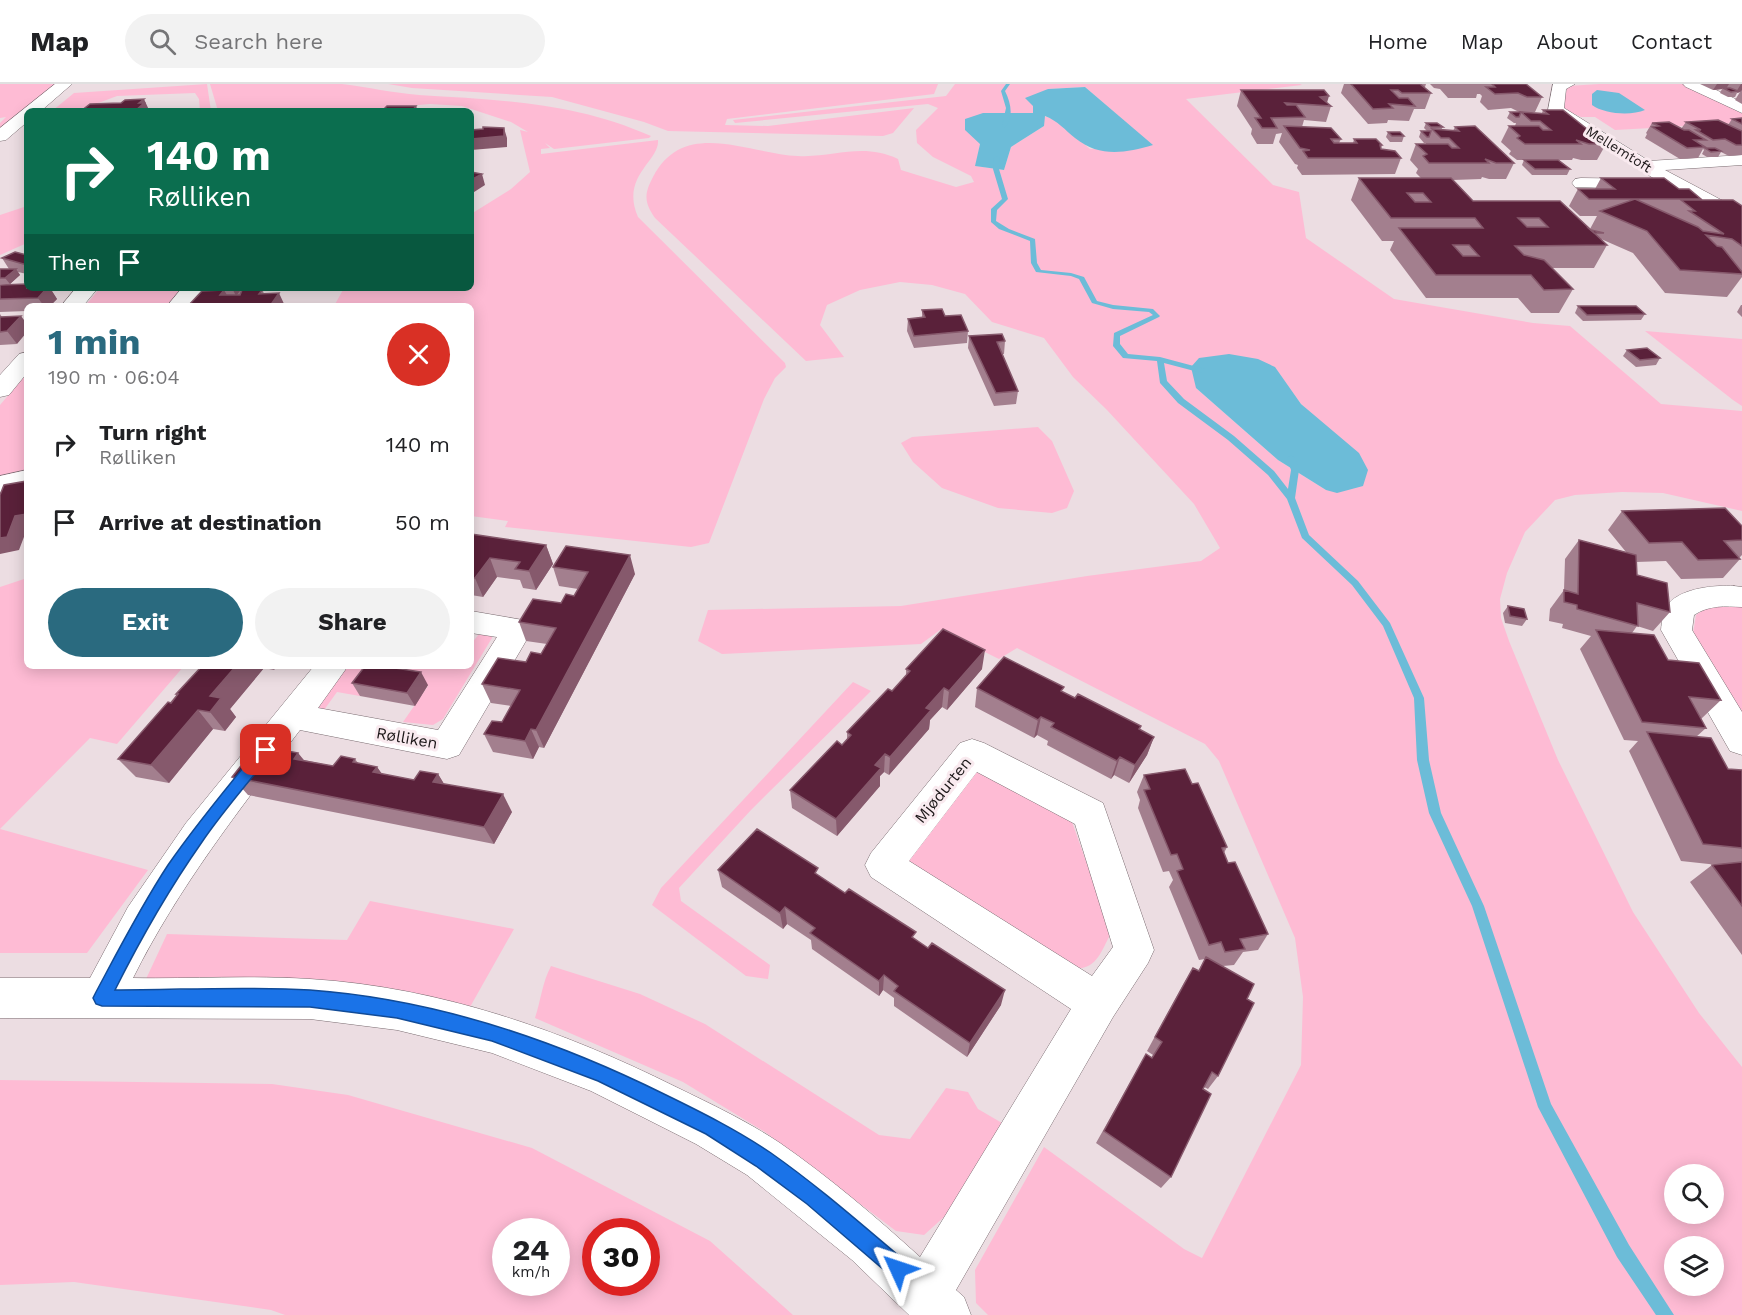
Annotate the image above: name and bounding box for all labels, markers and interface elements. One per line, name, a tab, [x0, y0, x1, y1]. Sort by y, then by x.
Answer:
search box	[125, 14, 545, 68]
text: Map	[30, 25, 89, 58]
icon: search	[146, 25, 179, 58]
text: Search here	[194, 29, 323, 54]
text: Home	[1368, 29, 1428, 54]
text: Map	[1461, 29, 1504, 54]
text: About	[1537, 29, 1598, 54]
text: Contact	[1631, 29, 1712, 54]
street label: Mellemtoft	[1583, 122, 1655, 176]
text: 140 m	[147, 131, 271, 180]
icon: right	[48, 132, 126, 210]
text: Rølliken	[147, 181, 252, 213]
icon: arrive	[113, 246, 146, 279]
text: Then	[48, 250, 101, 275]
text: 1 min	[48, 321, 140, 363]
button: close	[387, 323, 450, 386]
text: 190 m · 06:04	[48, 365, 180, 389]
text: Turn right	[99, 420, 206, 445]
icon: right	[48, 428, 81, 461]
text: 140 m	[386, 432, 450, 457]
text: Rølliken	[99, 445, 176, 469]
icon: arrive	[48, 506, 81, 539]
text: Arrive at destination	[99, 510, 322, 535]
text: 50 m	[395, 510, 450, 535]
button: Exit	[48, 588, 243, 657]
button: Share	[255, 588, 450, 657]
street label: Rølliken	[375, 723, 439, 753]
pin	[240, 724, 291, 775]
icon: arrive	[249, 733, 282, 766]
street label: Mjødurten	[911, 753, 975, 827]
map controls	[1664, 1164, 1724, 1296]
button: search	[1664, 1164, 1724, 1224]
speed limit sign: 30	[582, 1218, 660, 1296]
text: 24	[513, 1232, 549, 1267]
button: layers	[1664, 1236, 1724, 1296]
position arrow	[866, 1237, 930, 1301]
text: km/h	[512, 1263, 550, 1281]

